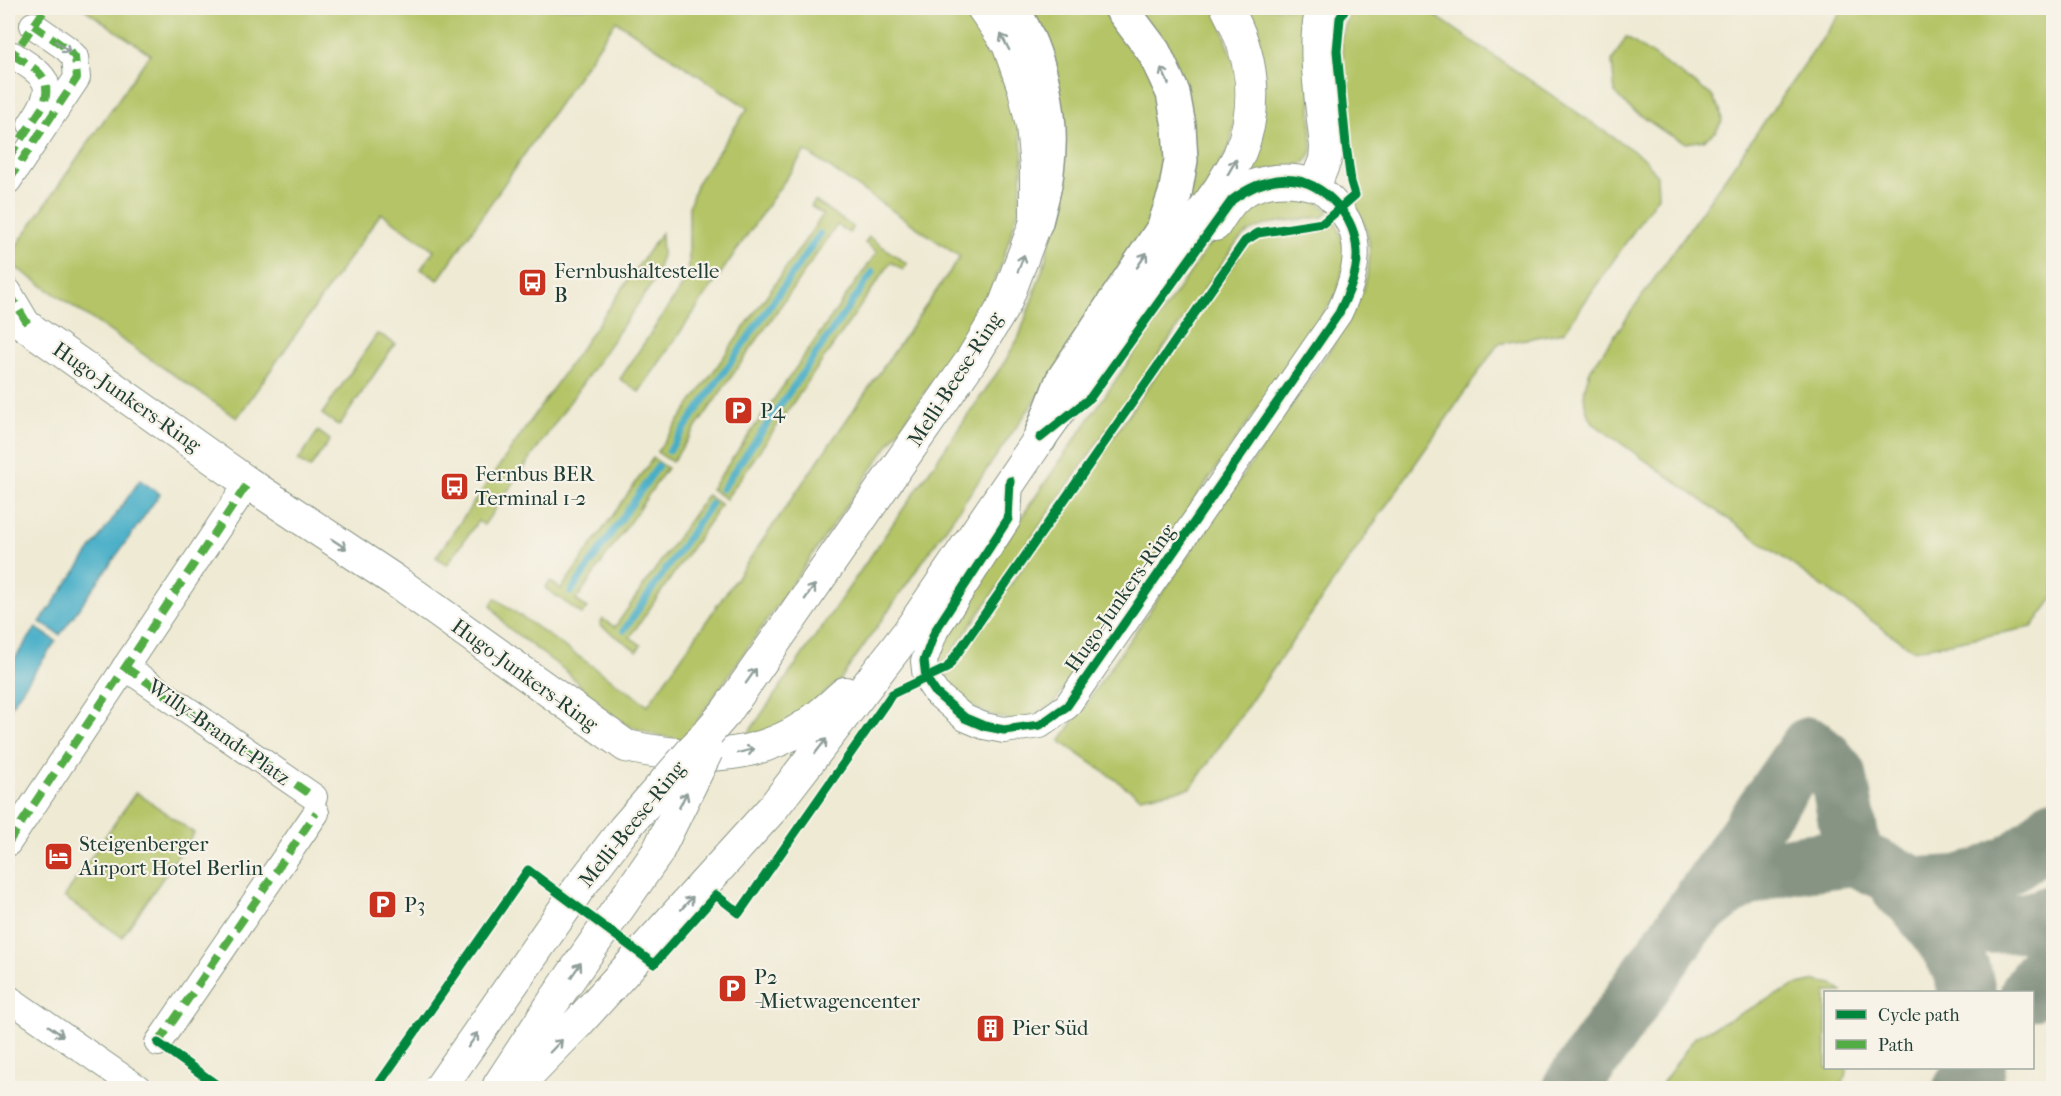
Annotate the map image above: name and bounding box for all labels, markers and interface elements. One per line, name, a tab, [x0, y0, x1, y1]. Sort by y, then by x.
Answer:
one-way arrow	[999, 34, 1011, 51]
one-way arrow	[55, 40, 71, 53]
one-way arrow	[1159, 68, 1171, 86]
one-way arrow	[1226, 159, 1238, 176]
one-way arrow	[1136, 253, 1148, 269]
one-way arrow	[1016, 254, 1027, 273]
place label: Fernbushaltestelle B	[554, 259, 719, 307]
bus stop icon: Fernbushaltestelle B	[517, 267, 549, 299]
street label: Melli-Beese-Ring	[903, 307, 1008, 451]
street label: Hugo-Junkers-Ring	[48, 337, 206, 457]
parking icon: P4	[723, 395, 755, 427]
place label: P4	[760, 399, 786, 423]
place label: Fernbus BER Terminal 1-2	[475, 462, 595, 510]
bus stop icon: Fernbus BER Terminal 1-2	[438, 470, 470, 502]
street label: Hugo-Junkers-Ring	[1060, 519, 1180, 677]
one-way arrow	[330, 538, 347, 550]
one-way arrow	[804, 584, 816, 601]
street label: Hugo-Junkers-Ring	[447, 614, 603, 737]
one-way arrow	[745, 668, 757, 684]
street label: Willy-Brandt-Platz	[142, 673, 295, 790]
one-way arrow	[814, 738, 827, 754]
one-way arrow	[736, 744, 755, 756]
street label: Melli-Beese-Ring	[574, 755, 691, 892]
one-way arrow	[677, 792, 689, 810]
place label: Steigenberger Airport Hotel Berlin	[78, 832, 263, 880]
hotel icon: Steigenberger Airport Hotel Berlin	[42, 840, 74, 872]
parking icon: P3	[367, 889, 399, 921]
place label: P3	[404, 893, 425, 917]
one-way arrow	[680, 895, 694, 910]
one-way arrow	[570, 962, 582, 979]
place label: P2 -Mietwagencenter	[754, 965, 920, 1013]
parking icon: P2 -Mietwagencenter	[717, 973, 749, 1005]
legend	[1824, 991, 2034, 1069]
text: Cycle path	[1878, 1005, 1959, 1026]
building icon: Pier Süd	[975, 1012, 1007, 1044]
place label: Pier Süd	[1012, 1016, 1089, 1040]
one-way arrow	[47, 1025, 63, 1037]
one-way arrow	[467, 1033, 479, 1049]
text: Path	[1878, 1035, 1914, 1056]
one-way arrow	[548, 1039, 563, 1054]

